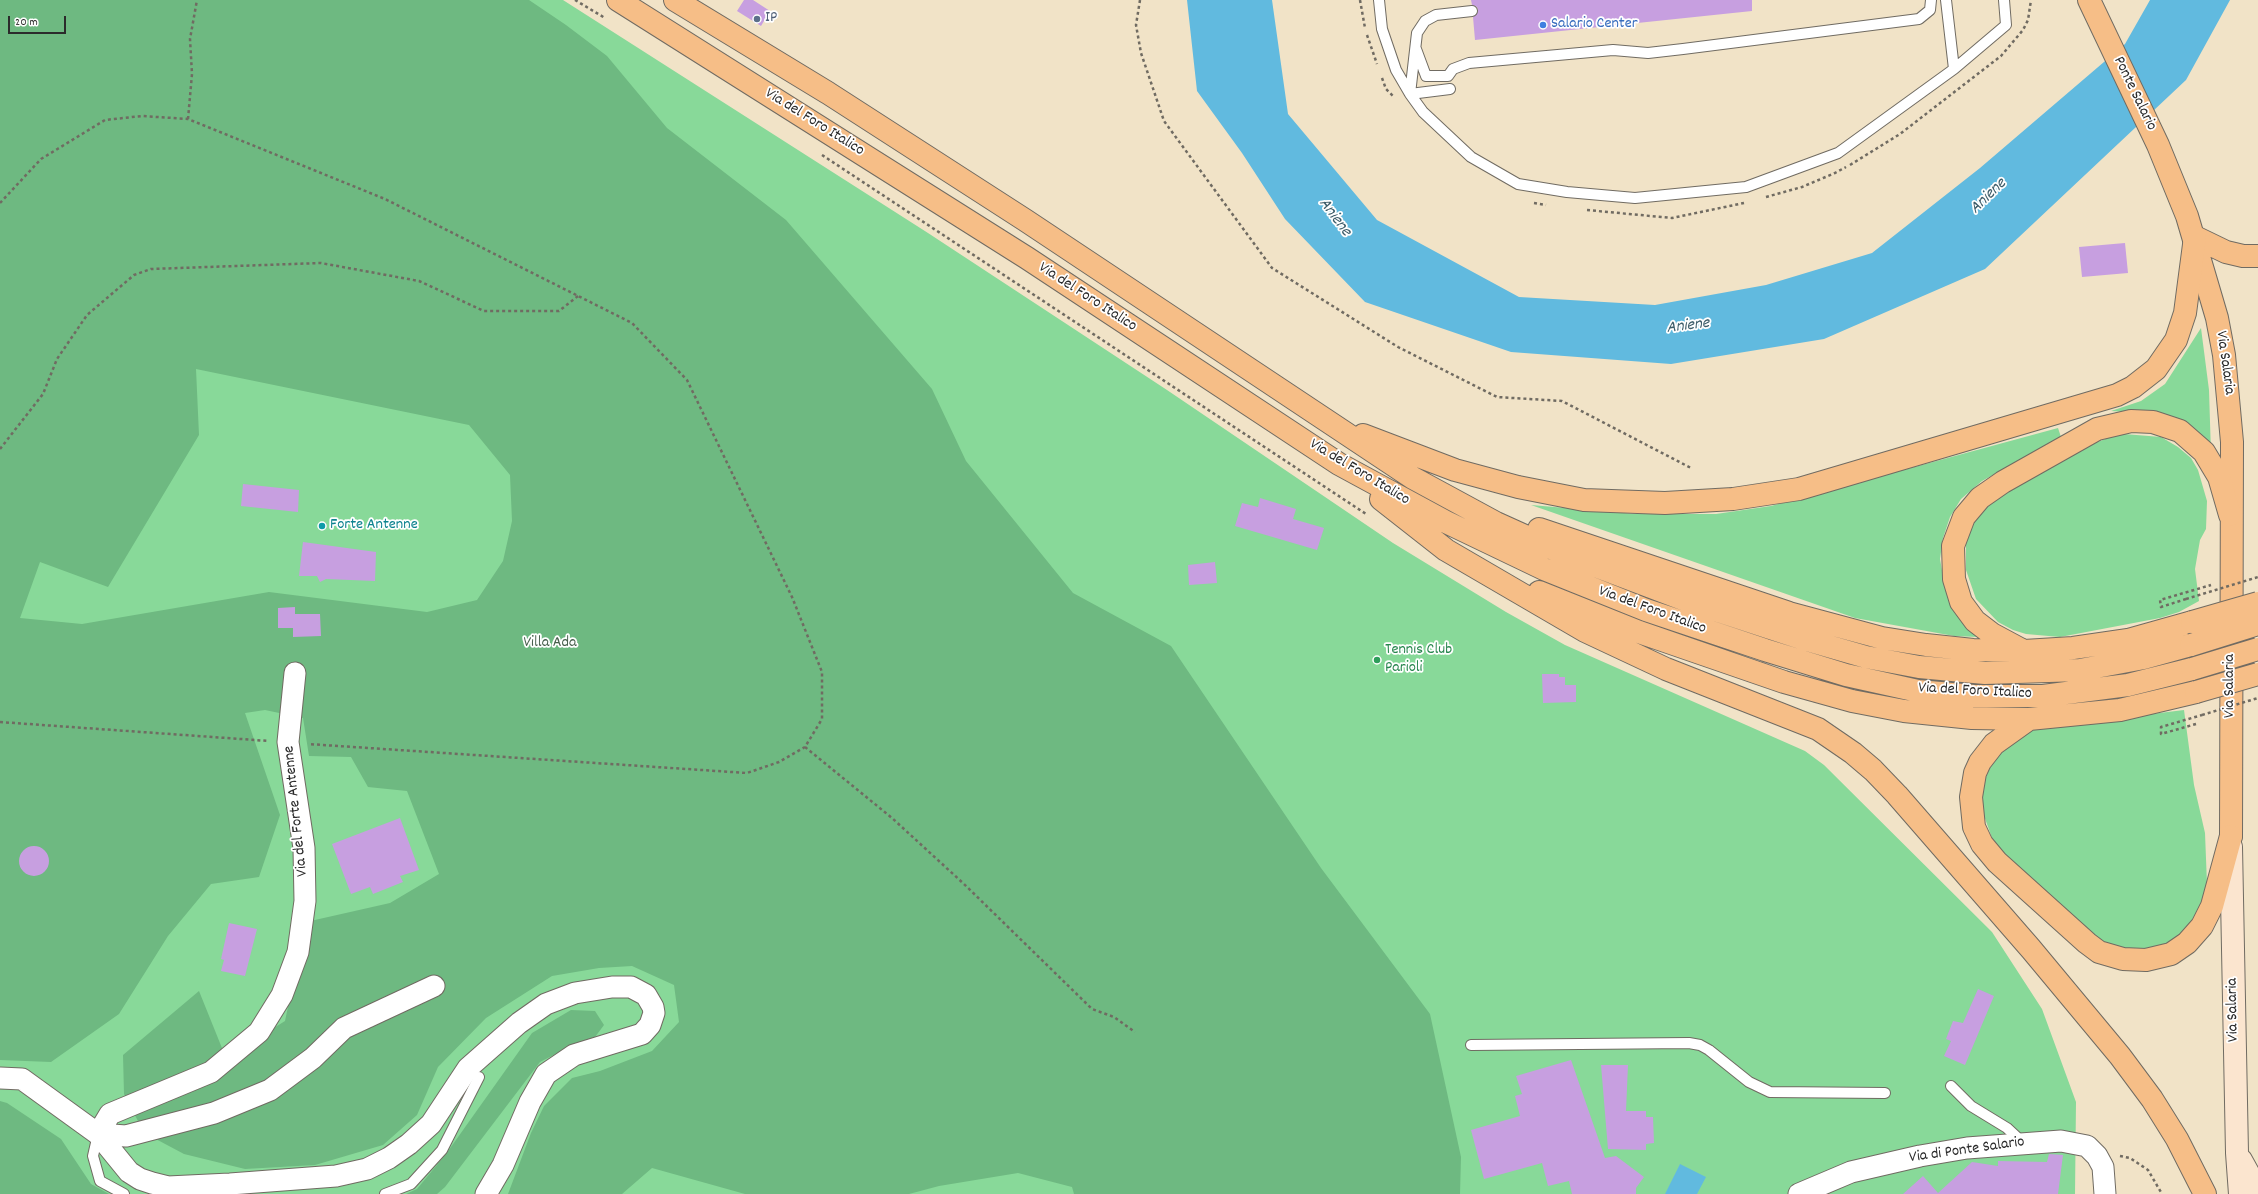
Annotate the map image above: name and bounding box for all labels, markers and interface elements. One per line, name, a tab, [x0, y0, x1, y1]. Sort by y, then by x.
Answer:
scale bar	[10, 8, 68, 34]
place label: IP	[765, 9, 777, 29]
text: 20 m	[15, 14, 38, 31]
marker: IP	[752, 14, 762, 24]
place label: Salario Center	[1551, 15, 1638, 35]
marker: Salario Center	[1538, 20, 1548, 30]
street label: Ponte Salario	[2108, 54, 2160, 134]
street label: Via del Foro Italico	[761, 85, 867, 161]
water label: Aniene	[1966, 175, 2012, 219]
water label: Aniene	[1313, 195, 1355, 241]
street label: Via del Foro Italico	[1034, 259, 1140, 337]
water label: Aniene	[1665, 314, 1711, 340]
street label: Via Salaria	[2210, 330, 2238, 396]
street label: Via del Foro Italico	[1305, 436, 1413, 510]
place label: Forte Antenne	[330, 516, 418, 536]
marker: Forte Antenne	[317, 521, 327, 531]
street label: Via del Foro Italico	[1595, 583, 1709, 639]
park label: Villa Ada	[523, 634, 577, 654]
place label: Tennis Club Parioli	[1385, 641, 1452, 679]
street label: Via Salaria	[2221, 654, 2241, 718]
marker: Tennis Club Parioli	[1372, 655, 1382, 665]
street label: Via del Foro Italico	[1918, 679, 2032, 705]
street label: Via del Forte Antenne	[281, 745, 313, 877]
street label: Via Salaria	[2224, 978, 2244, 1042]
street label: Via di Ponte Salario	[1908, 1133, 2026, 1169]

